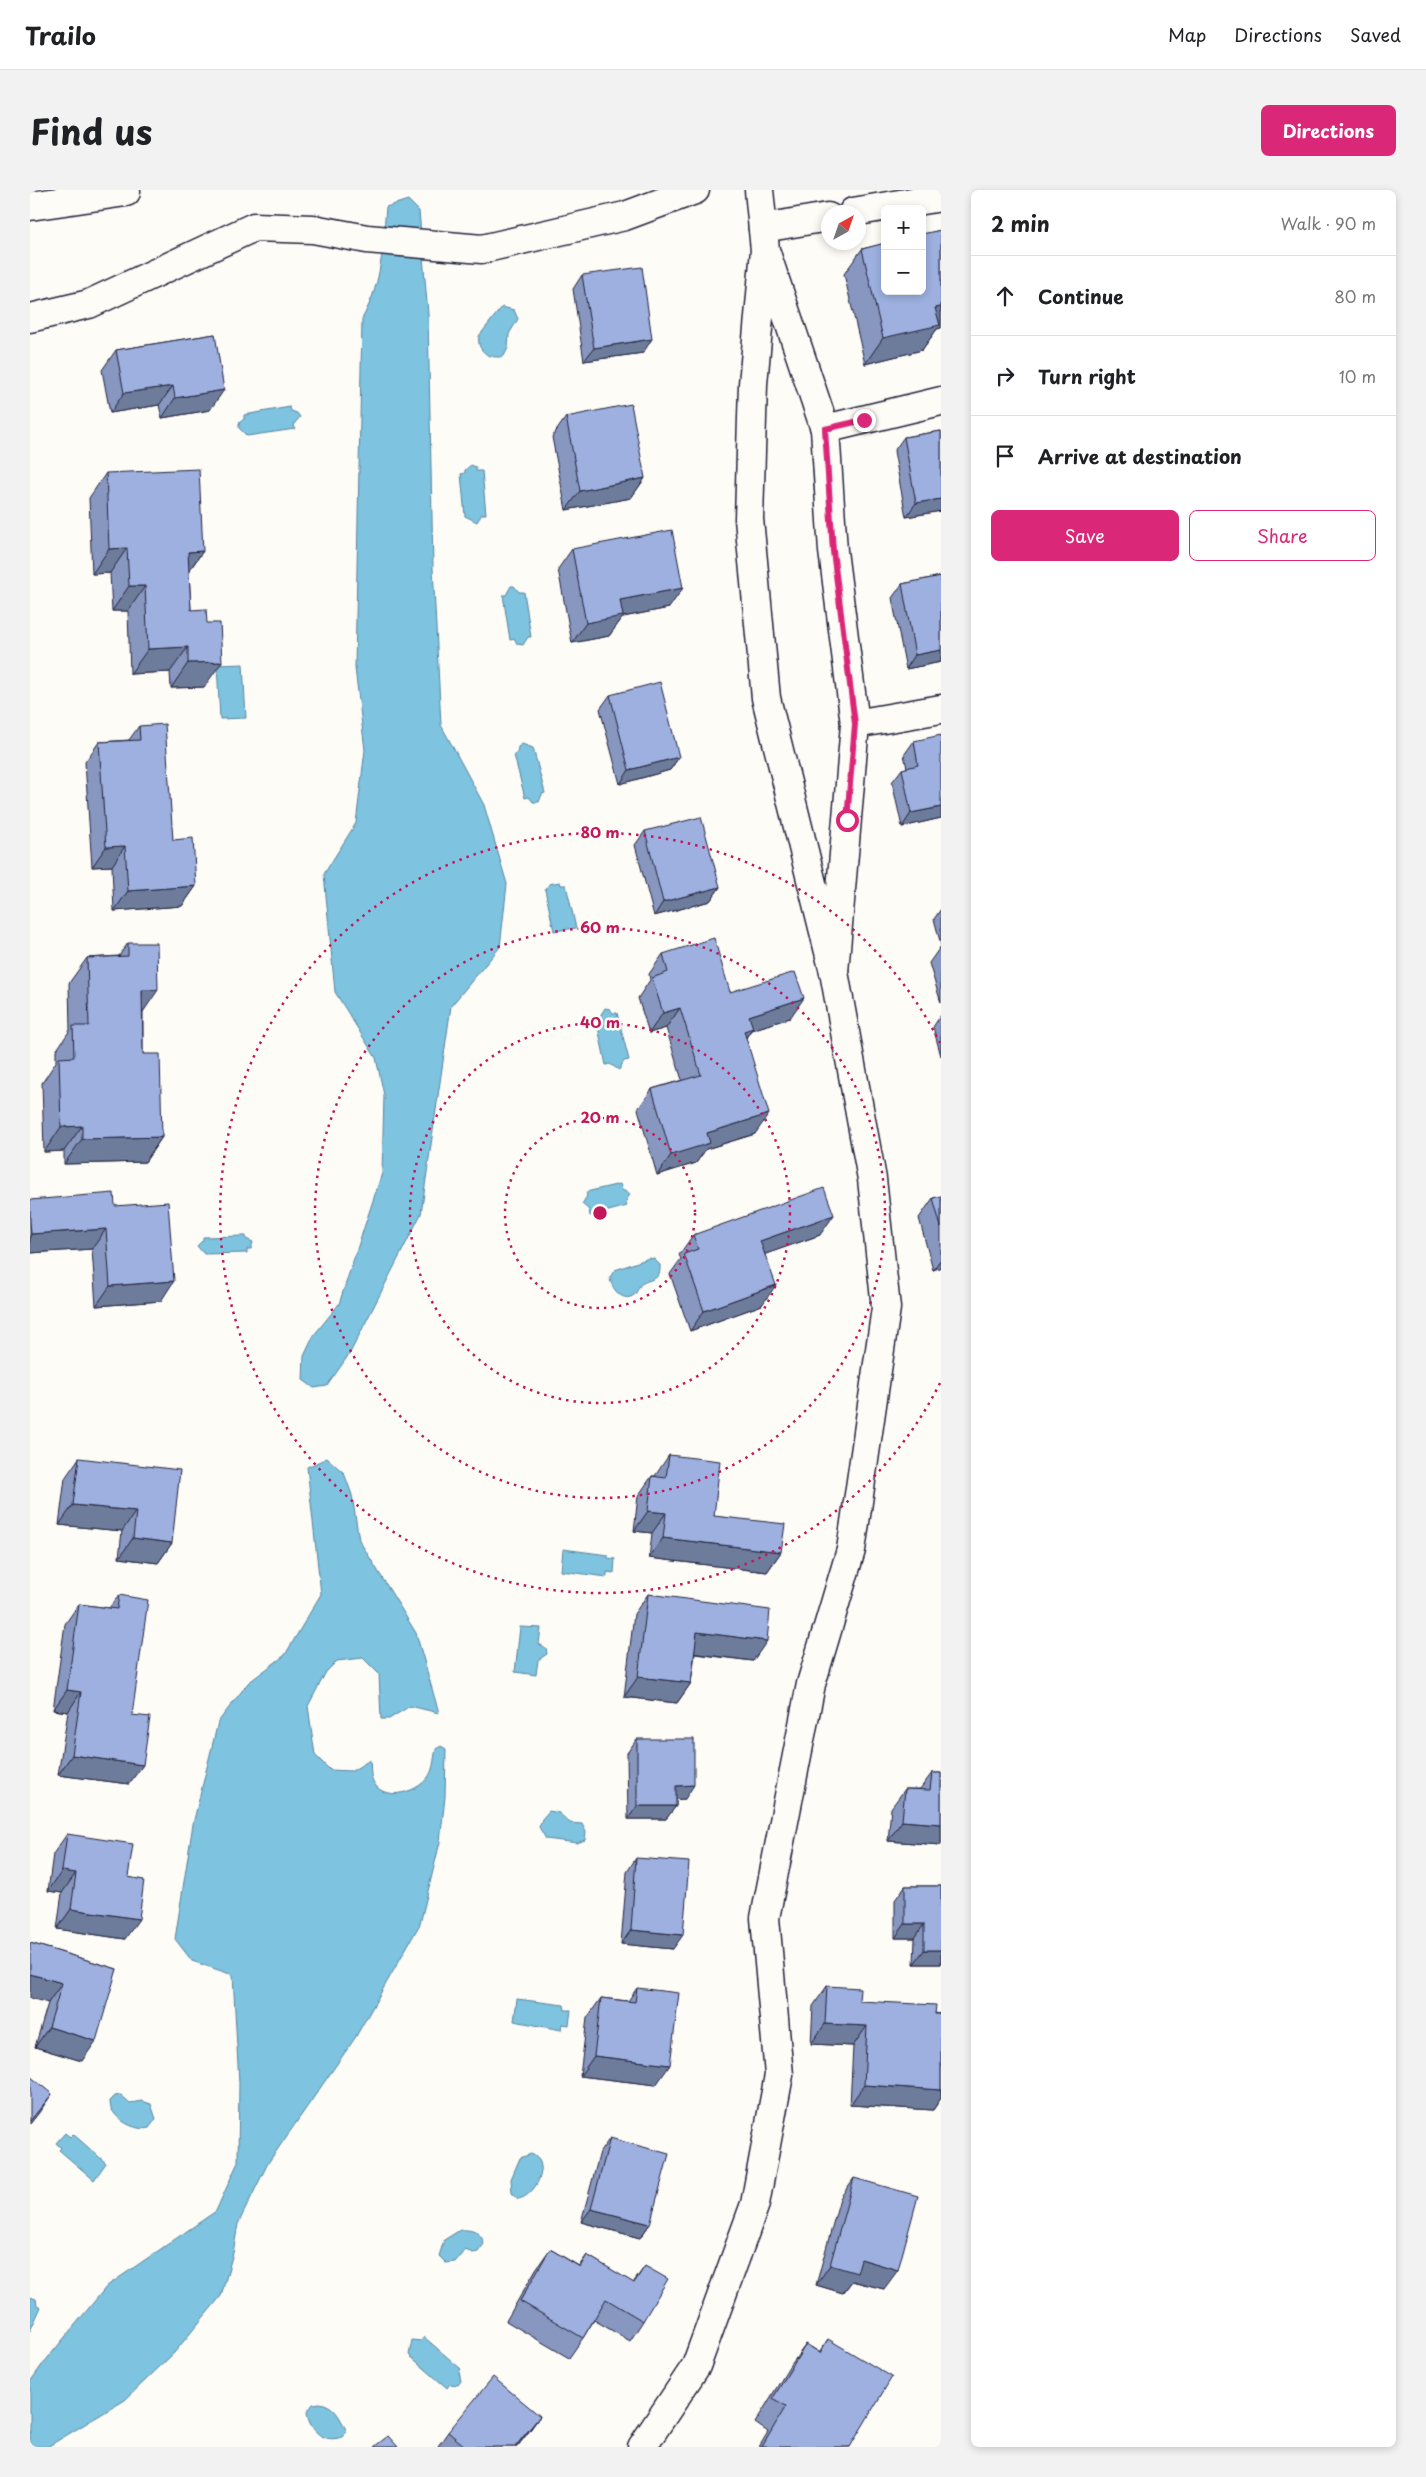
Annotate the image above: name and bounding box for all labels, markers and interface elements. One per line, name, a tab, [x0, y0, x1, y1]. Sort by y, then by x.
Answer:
text: Trailo	[25, 17, 96, 53]
text: Map	[1168, 21, 1206, 48]
text: Directions	[1234, 21, 1322, 48]
text: Saved	[1350, 21, 1401, 48]
text: Find us	[30, 104, 152, 157]
button: Directions	[1261, 105, 1396, 156]
north arrow	[821, 205, 866, 250]
map controls	[881, 205, 926, 295]
button: +	[881, 205, 926, 250]
text: 2 min	[991, 207, 1050, 239]
text: Walk · 90 m	[1281, 211, 1376, 235]
button: −	[881, 250, 926, 295]
icon: ahead	[991, 282, 1019, 310]
text: Continue	[1038, 282, 1124, 310]
text: 80 m	[1334, 284, 1376, 308]
icon: right	[991, 362, 1019, 390]
text: Turn right	[1038, 362, 1136, 390]
text: 10 m	[1339, 364, 1376, 388]
route end	[853, 409, 876, 432]
icon: arrive	[991, 442, 1019, 470]
text: Arrive at destination	[1038, 442, 1242, 470]
button: Save	[991, 510, 1179, 561]
button: Share	[1189, 510, 1376, 561]
route start	[836, 809, 859, 832]
text: 80 m	[580, 820, 620, 843]
text: 60 m	[580, 915, 620, 938]
text: 40 m	[580, 1010, 620, 1033]
text: 20 m	[581, 1105, 619, 1128]
centre of rings	[591, 1204, 609, 1222]

